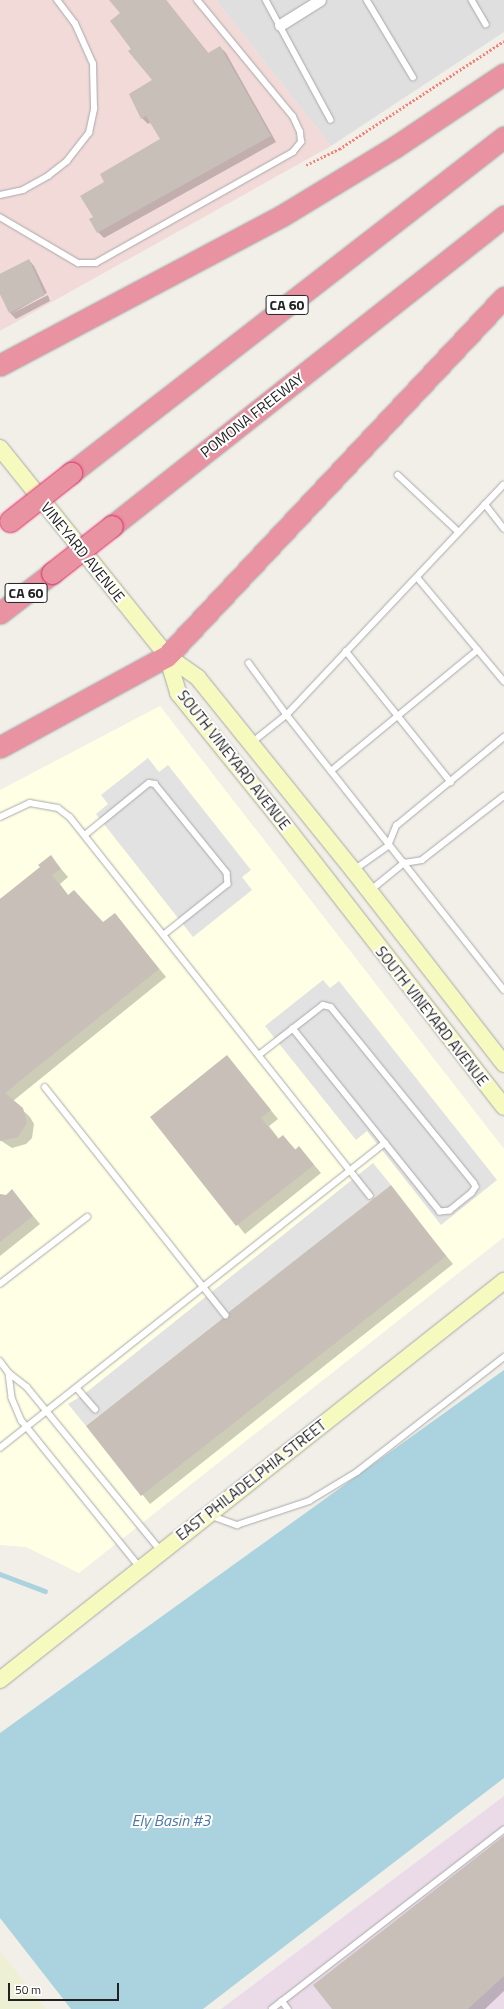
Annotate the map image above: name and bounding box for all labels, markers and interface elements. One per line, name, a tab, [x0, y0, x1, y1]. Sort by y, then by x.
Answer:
road number: CA 60	[265, 293, 309, 317]
street label: POMONA FREEWAY	[197, 369, 307, 461]
street label: VINEYARD AVENUE	[37, 499, 129, 605]
road number: CA 60	[4, 581, 48, 605]
street label: SOUTH VINEYARD AVENUE	[174, 687, 294, 833]
street label: SOUTH VINEYARD AVENUE	[372, 943, 492, 1089]
street label: EAST PHILADELPHIA STREET	[173, 1416, 329, 1544]
water label: Ely Basin #3	[131, 1810, 211, 1830]
scale bar	[10, 1975, 121, 2001]
text: 50 m	[15, 1980, 41, 1999]

